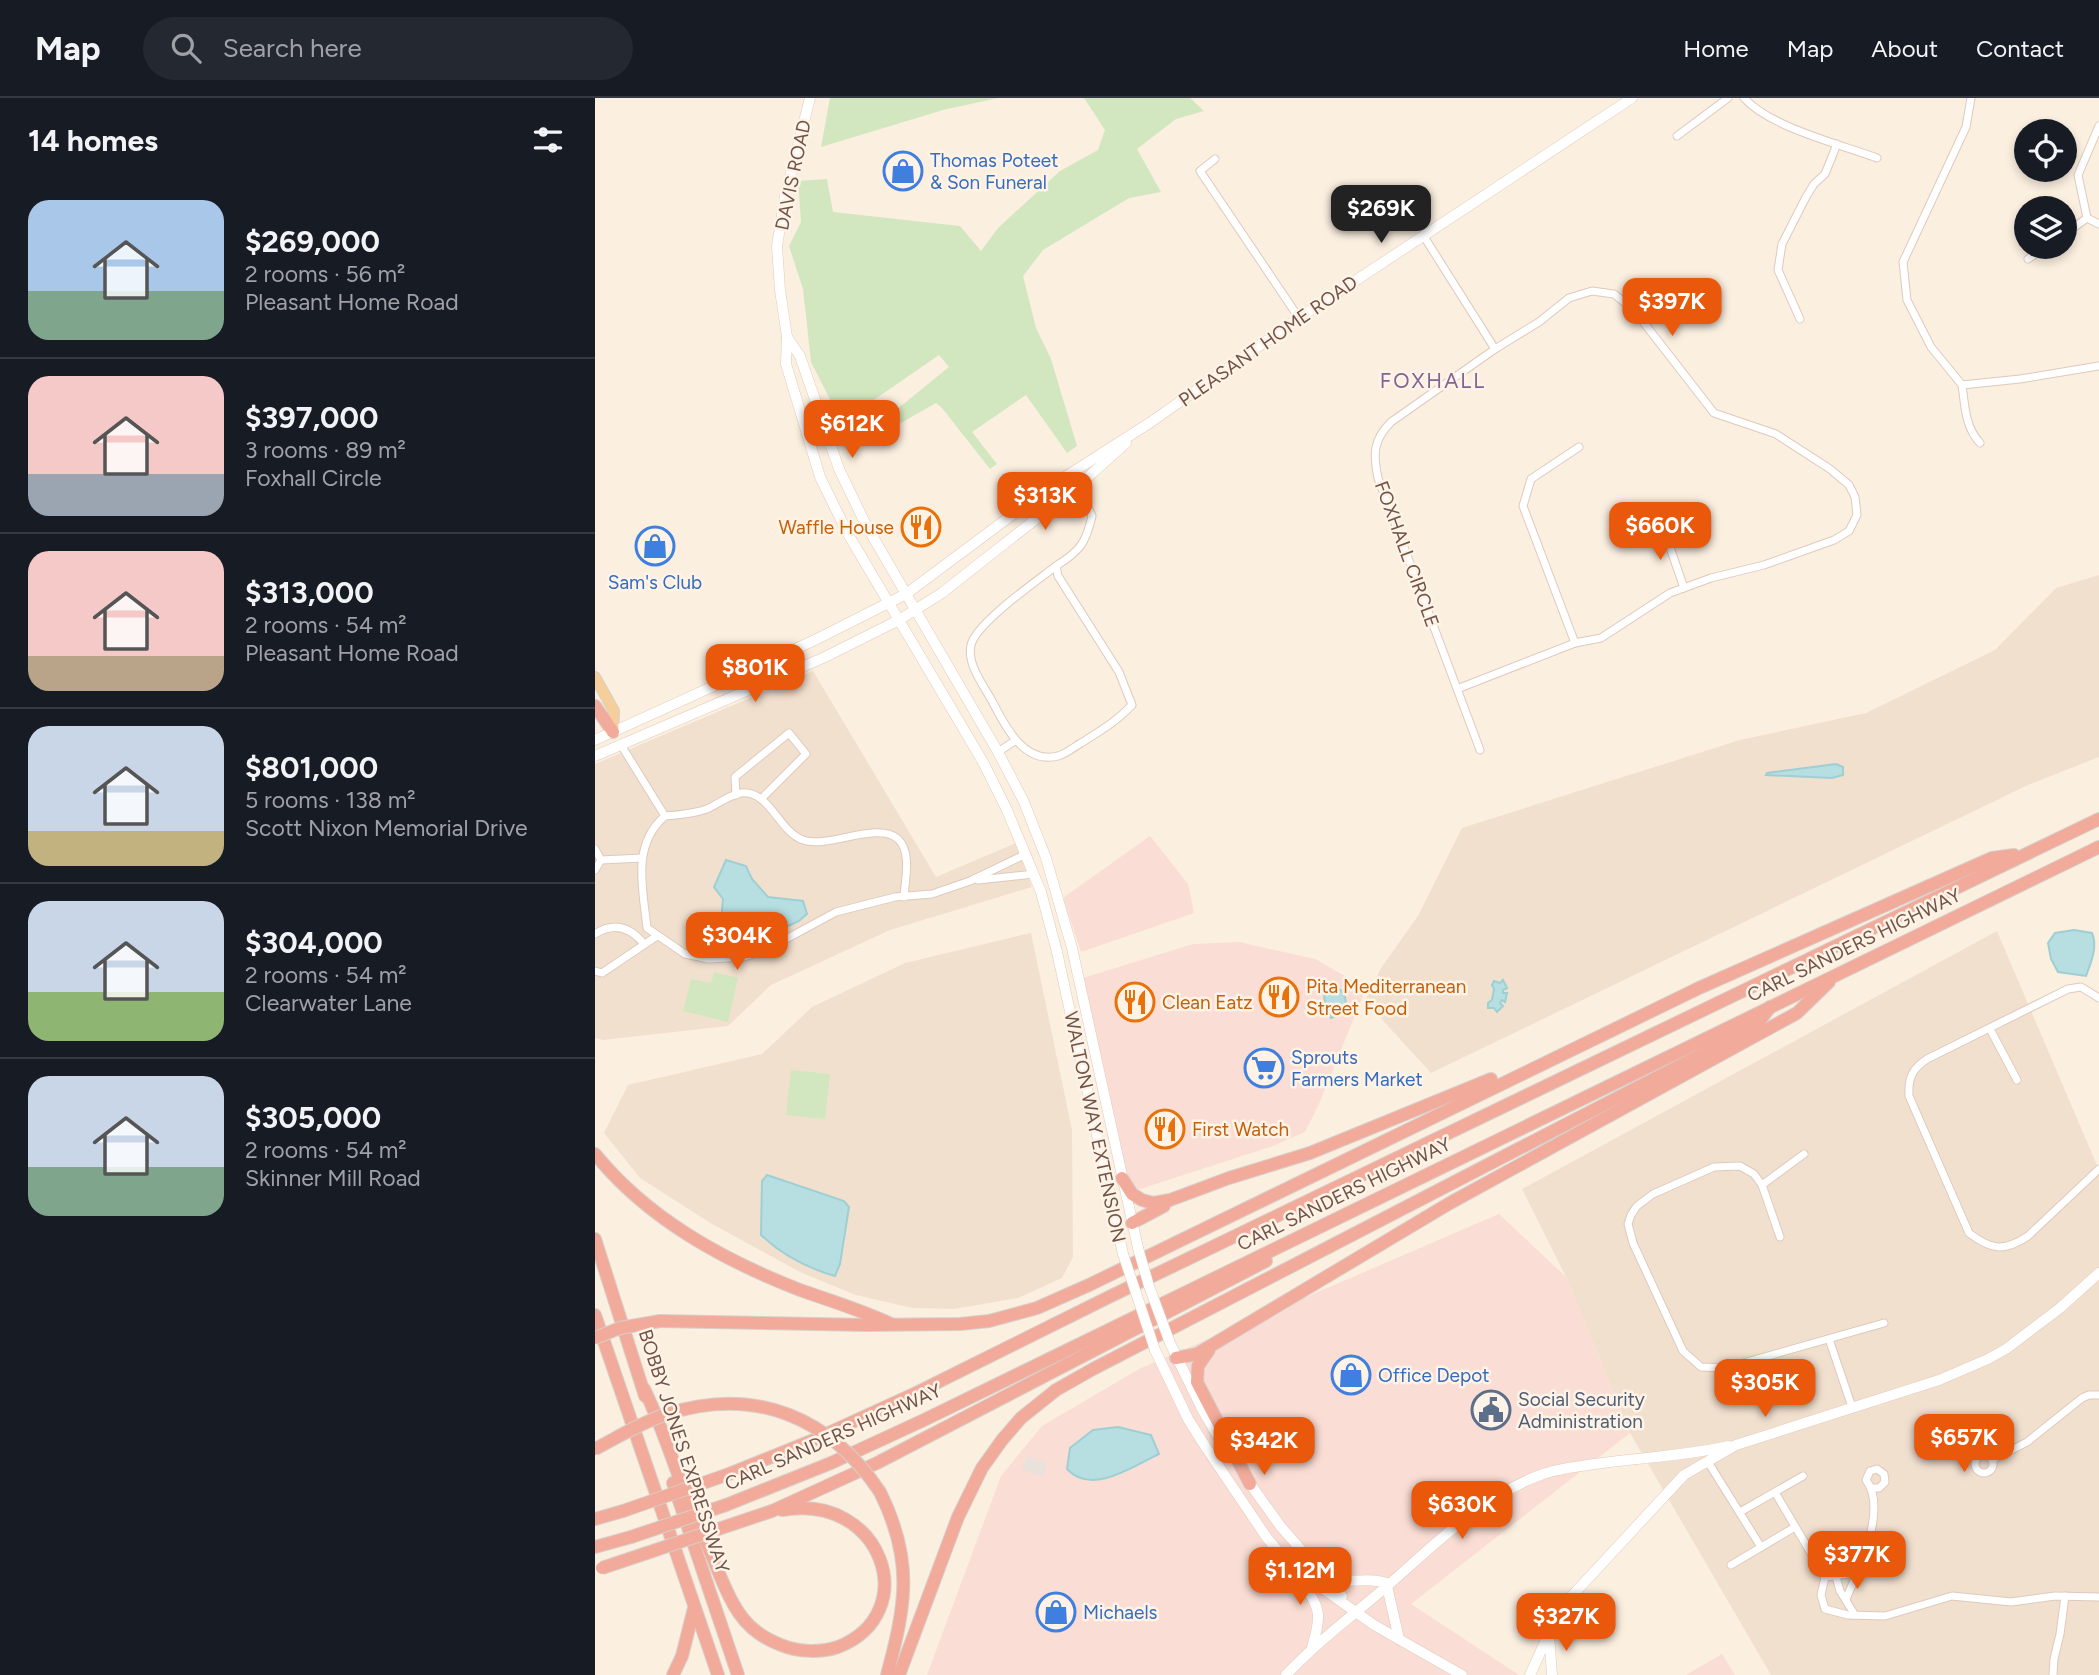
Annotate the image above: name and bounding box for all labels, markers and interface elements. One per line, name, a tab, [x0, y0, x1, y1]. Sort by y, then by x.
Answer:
search box	[143, 17, 633, 80]
text: Map	[35, 29, 101, 68]
icon: search	[167, 29, 205, 67]
text: Search here	[223, 32, 362, 64]
text: Home	[1683, 34, 1749, 63]
text: Map	[1787, 34, 1833, 63]
text: About	[1871, 34, 1938, 63]
text: Contact	[1976, 34, 2064, 63]
street label: DAVIS ROAD	[770, 118, 816, 232]
map controls	[2014, 119, 2077, 259]
button: locate	[2014, 119, 2077, 182]
icon: filters	[529, 121, 567, 159]
text: 14 homes	[28, 122, 158, 159]
place label: Thomas Poteet & Son Funeral	[930, 149, 1058, 194]
shop icon: Thomas Poteet & Son Funeral	[882, 150, 924, 192]
pin: $269K	[1332, 186, 1430, 245]
text: $269K	[1347, 194, 1415, 222]
button: layers	[2014, 196, 2077, 259]
text: $269,000	[245, 223, 380, 260]
icon: home	[84, 228, 168, 312]
text: 2 rooms · 56 m²	[245, 260, 405, 288]
street label: PLEASANT HOME ROAD	[1174, 270, 1362, 412]
pin: $397K	[1623, 278, 1721, 338]
text: $397K	[1639, 287, 1705, 315]
text: Pleasant Home Road	[245, 288, 459, 316]
district label: FOXHALL	[1380, 368, 1486, 393]
text: $397,000	[245, 399, 378, 436]
pin: $612K	[803, 400, 901, 460]
icon: home	[84, 404, 168, 488]
text: $612K	[820, 409, 884, 437]
text: 3 rooms · 89 m²	[245, 436, 406, 464]
text: Foxhall Circle	[245, 464, 382, 492]
pin: $313K	[996, 472, 1094, 532]
street label: FOXHALL CIRCLE	[1370, 478, 1444, 630]
text: $313K	[1013, 481, 1077, 509]
pin: $660K	[1611, 503, 1709, 562]
restaurant icon: Waffle House	[900, 506, 942, 548]
text: $660K	[1625, 511, 1695, 539]
place label: Waffle House	[778, 516, 894, 539]
shop icon: Sam's Club	[634, 525, 676, 567]
place label: Sam's Club	[608, 571, 702, 594]
text: $313,000	[245, 574, 374, 611]
icon: home	[84, 579, 168, 663]
text: 2 rooms · 54 m²	[245, 611, 407, 639]
text: Pleasant Home Road	[245, 639, 459, 667]
pin: $801K	[706, 644, 804, 704]
text: $801K	[722, 653, 788, 681]
text: $801,000	[245, 749, 378, 786]
icon: home	[84, 754, 168, 838]
text: 5 rooms · 138 m²	[245, 786, 416, 814]
text: Scott Nixon Memorial Drive	[245, 814, 527, 842]
street label: CARL SANDERS HIGHWAY	[1743, 883, 1965, 1007]
pin: $304K	[688, 912, 786, 972]
text: $304K	[702, 921, 772, 949]
text: $304,000	[245, 924, 383, 961]
icon: home	[84, 929, 168, 1013]
text: 2 rooms · 54 m²	[245, 961, 407, 989]
place label: Pita Mediterranean Street Food	[1306, 975, 1466, 1020]
restaurant icon: Pita Mediterranean Street Food	[1258, 976, 1300, 1018]
restaurant icon: Clean Eatz	[1114, 981, 1156, 1023]
text: Clearwater Lane	[245, 989, 412, 1017]
place label: Clean Eatz	[1162, 991, 1253, 1014]
street label: WALTON WAY EXTENSION	[1059, 1009, 1131, 1245]
place label: Sprouts Farmers Market	[1291, 1046, 1423, 1091]
supermarket icon: Sprouts Farmers Market	[1243, 1047, 1285, 1089]
text: $305,000	[245, 1099, 381, 1136]
icon: home	[84, 1104, 168, 1188]
restaurant icon: First Watch	[1144, 1108, 1186, 1150]
place label: First Watch	[1192, 1118, 1289, 1141]
street label: CARL SANDERS HIGHWAY	[1233, 1132, 1455, 1256]
text: 2 rooms · 54 m²	[245, 1136, 407, 1164]
text: Skinner Mill Road	[245, 1164, 421, 1192]
street label: BOBBY JONES EXPRESSWAY	[634, 1326, 734, 1576]
shop icon: Office Depot	[1330, 1354, 1372, 1396]
pin: $305K	[1716, 1360, 1814, 1419]
place label: Office Depot	[1378, 1364, 1489, 1387]
text: $305K	[1730, 1368, 1800, 1396]
street label: CARL SANDERS HIGHWAY	[721, 1379, 945, 1495]
place label: Social Security Administration	[1518, 1388, 1645, 1433]
public building icon: Social Security Administration	[1470, 1389, 1512, 1431]
pin: $657K	[1915, 1414, 2013, 1474]
pin: $342K	[1215, 1418, 1313, 1477]
text: $657K	[1930, 1423, 1998, 1451]
text: $342K	[1230, 1426, 1298, 1454]
pin: $630K	[1413, 1482, 1511, 1541]
text: $630K	[1427, 1490, 1497, 1518]
pin: $377K	[1808, 1532, 1906, 1591]
text: $377K	[1824, 1540, 1890, 1568]
pin: $1.12M	[1243, 1548, 1357, 1607]
text: $1.12M	[1265, 1556, 1335, 1584]
shop icon: Michaels	[1035, 1591, 1077, 1633]
pin: $327K	[1517, 1594, 1615, 1653]
place label: Michaels	[1083, 1601, 1158, 1624]
text: $327K	[1533, 1602, 1599, 1630]

